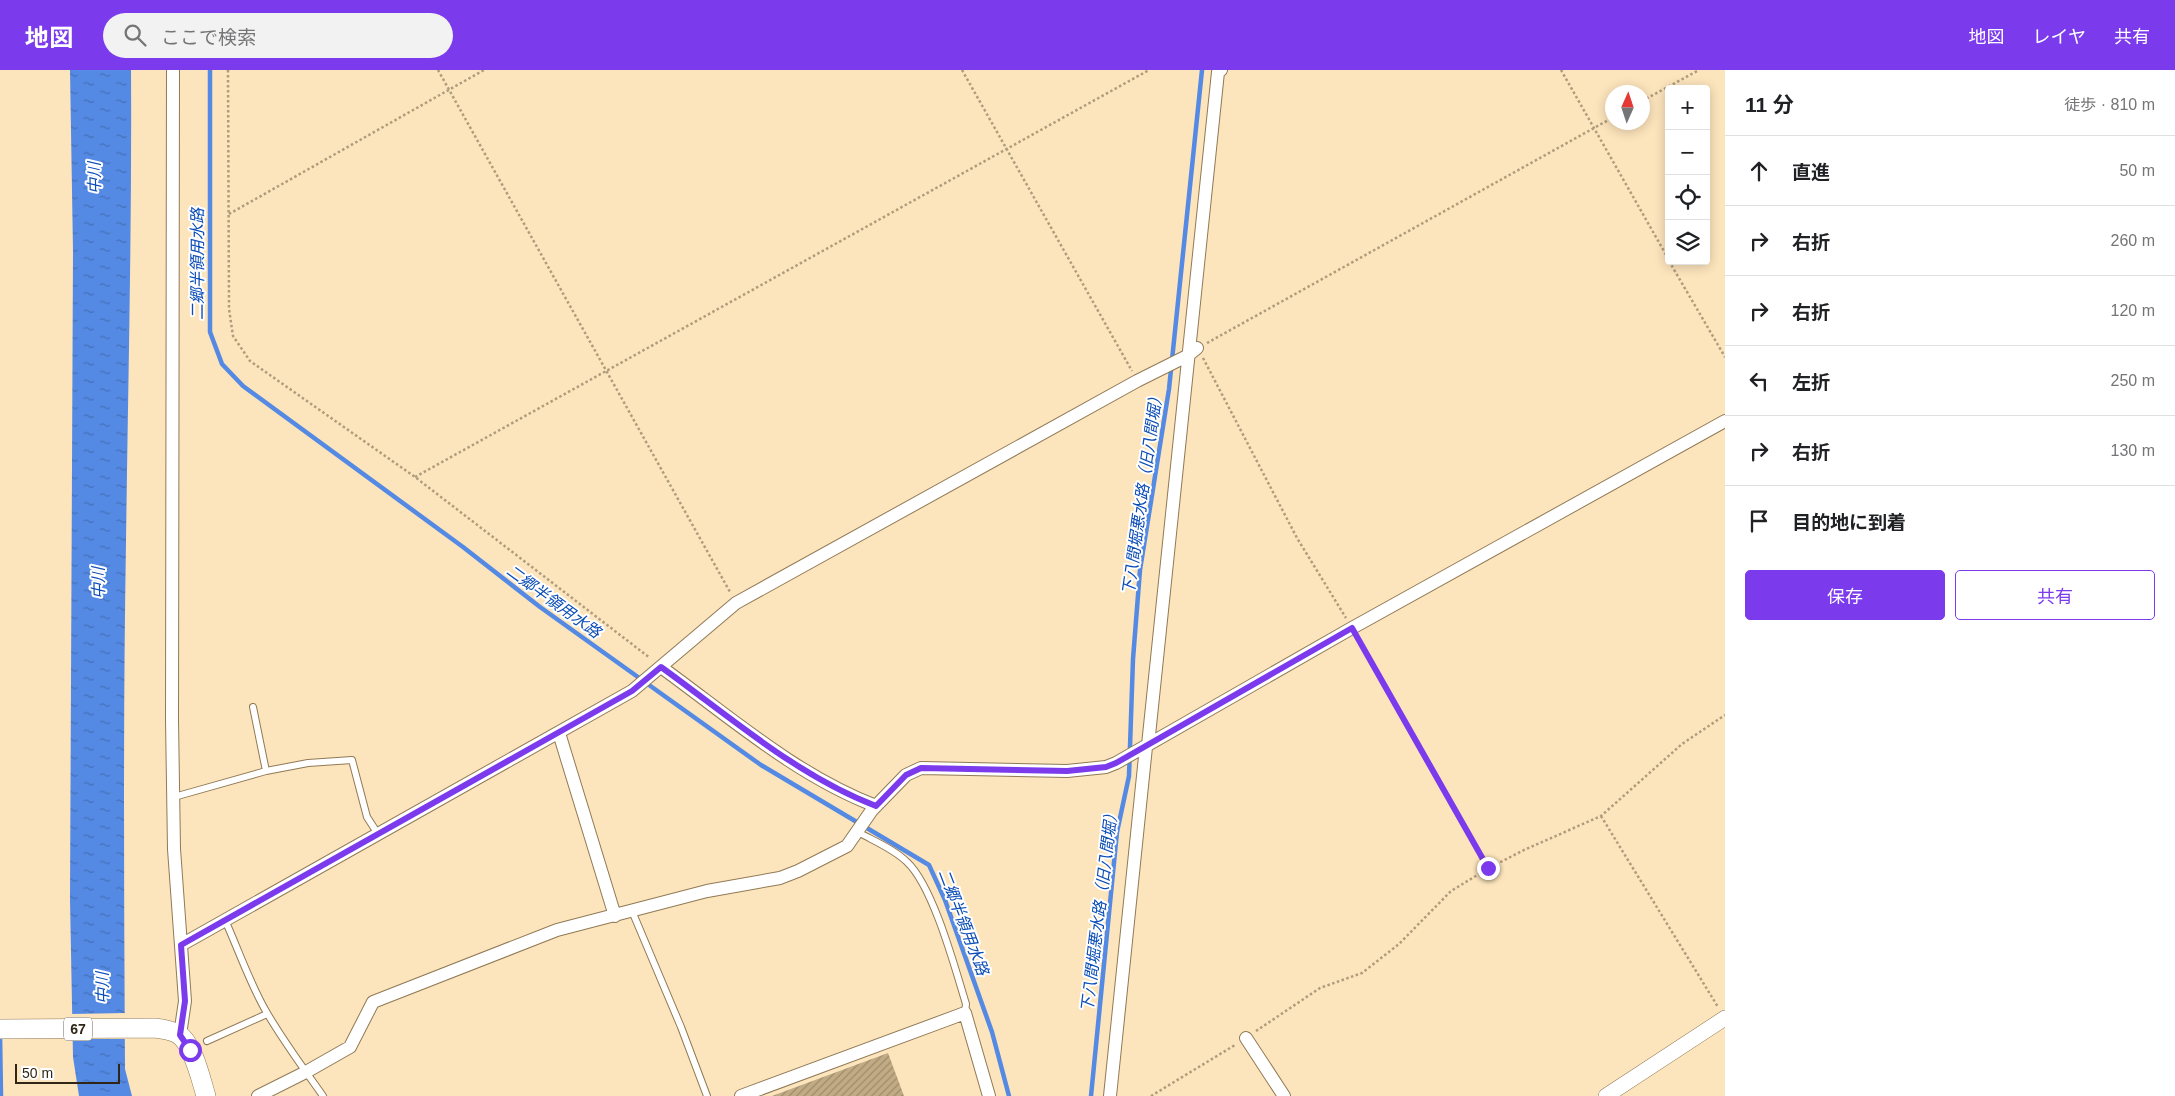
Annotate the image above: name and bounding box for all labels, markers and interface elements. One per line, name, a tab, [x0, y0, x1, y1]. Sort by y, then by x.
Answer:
search box	[103, 13, 453, 58]
icon: search	[121, 21, 149, 49]
text: 地図	[25, 24, 73, 51]
text: ここで検索	[161, 27, 256, 48]
text: 地図	[1969, 27, 2005, 47]
text: レイヤ	[2033, 27, 2086, 47]
text: 共有	[2114, 27, 2150, 47]
north arrow	[1605, 85, 1650, 130]
map controls	[1665, 85, 1710, 265]
button: +	[1665, 85, 1710, 130]
text: 11 分	[1745, 93, 1794, 116]
text: 徒歩 · 810 m	[2064, 96, 2155, 113]
button: −	[1665, 130, 1710, 175]
icon: ahead	[1745, 157, 1773, 185]
water label: 中川	[86, 160, 103, 194]
text: 直進	[1792, 162, 1830, 183]
text: 50 m	[2119, 162, 2155, 179]
button: locate	[1665, 175, 1710, 220]
water label: 二郷半領用水路	[189, 206, 206, 320]
button: layers	[1665, 220, 1710, 265]
icon: right	[1745, 227, 1773, 255]
text: 右折	[1792, 232, 1830, 253]
text: 260 m	[2111, 232, 2155, 249]
icon: right	[1745, 297, 1773, 325]
text: 右折	[1792, 302, 1830, 323]
text: 120 m	[2111, 302, 2155, 319]
icon: left	[1745, 367, 1773, 395]
text: 左折	[1792, 372, 1830, 393]
text: 250 m	[2111, 372, 2155, 389]
water label: 下八間堀悪水路（旧八間堀）	[1120, 388, 1165, 596]
icon: right	[1745, 437, 1773, 465]
text: 右折	[1792, 442, 1830, 463]
text: 130 m	[2111, 442, 2155, 459]
icon: arrive	[1745, 507, 1773, 535]
text: 目的地に到着	[1792, 512, 1906, 533]
water label: 二郷半領用水路	[503, 562, 606, 642]
water label: 中川	[90, 565, 107, 599]
button: 保存	[1745, 570, 1945, 620]
button: 共有	[1955, 570, 2155, 620]
water label: 下八間堀悪水路（旧八間堀）	[1078, 805, 1121, 1013]
route end	[1477, 857, 1500, 880]
water label: 二郷半領用水路	[936, 867, 992, 979]
water label: 中川	[94, 970, 111, 1004]
road number: 67	[64, 1018, 92, 1041]
route start	[179, 1039, 202, 1062]
scale bar	[15, 1061, 120, 1084]
text: 50 m	[22, 1065, 53, 1081]

